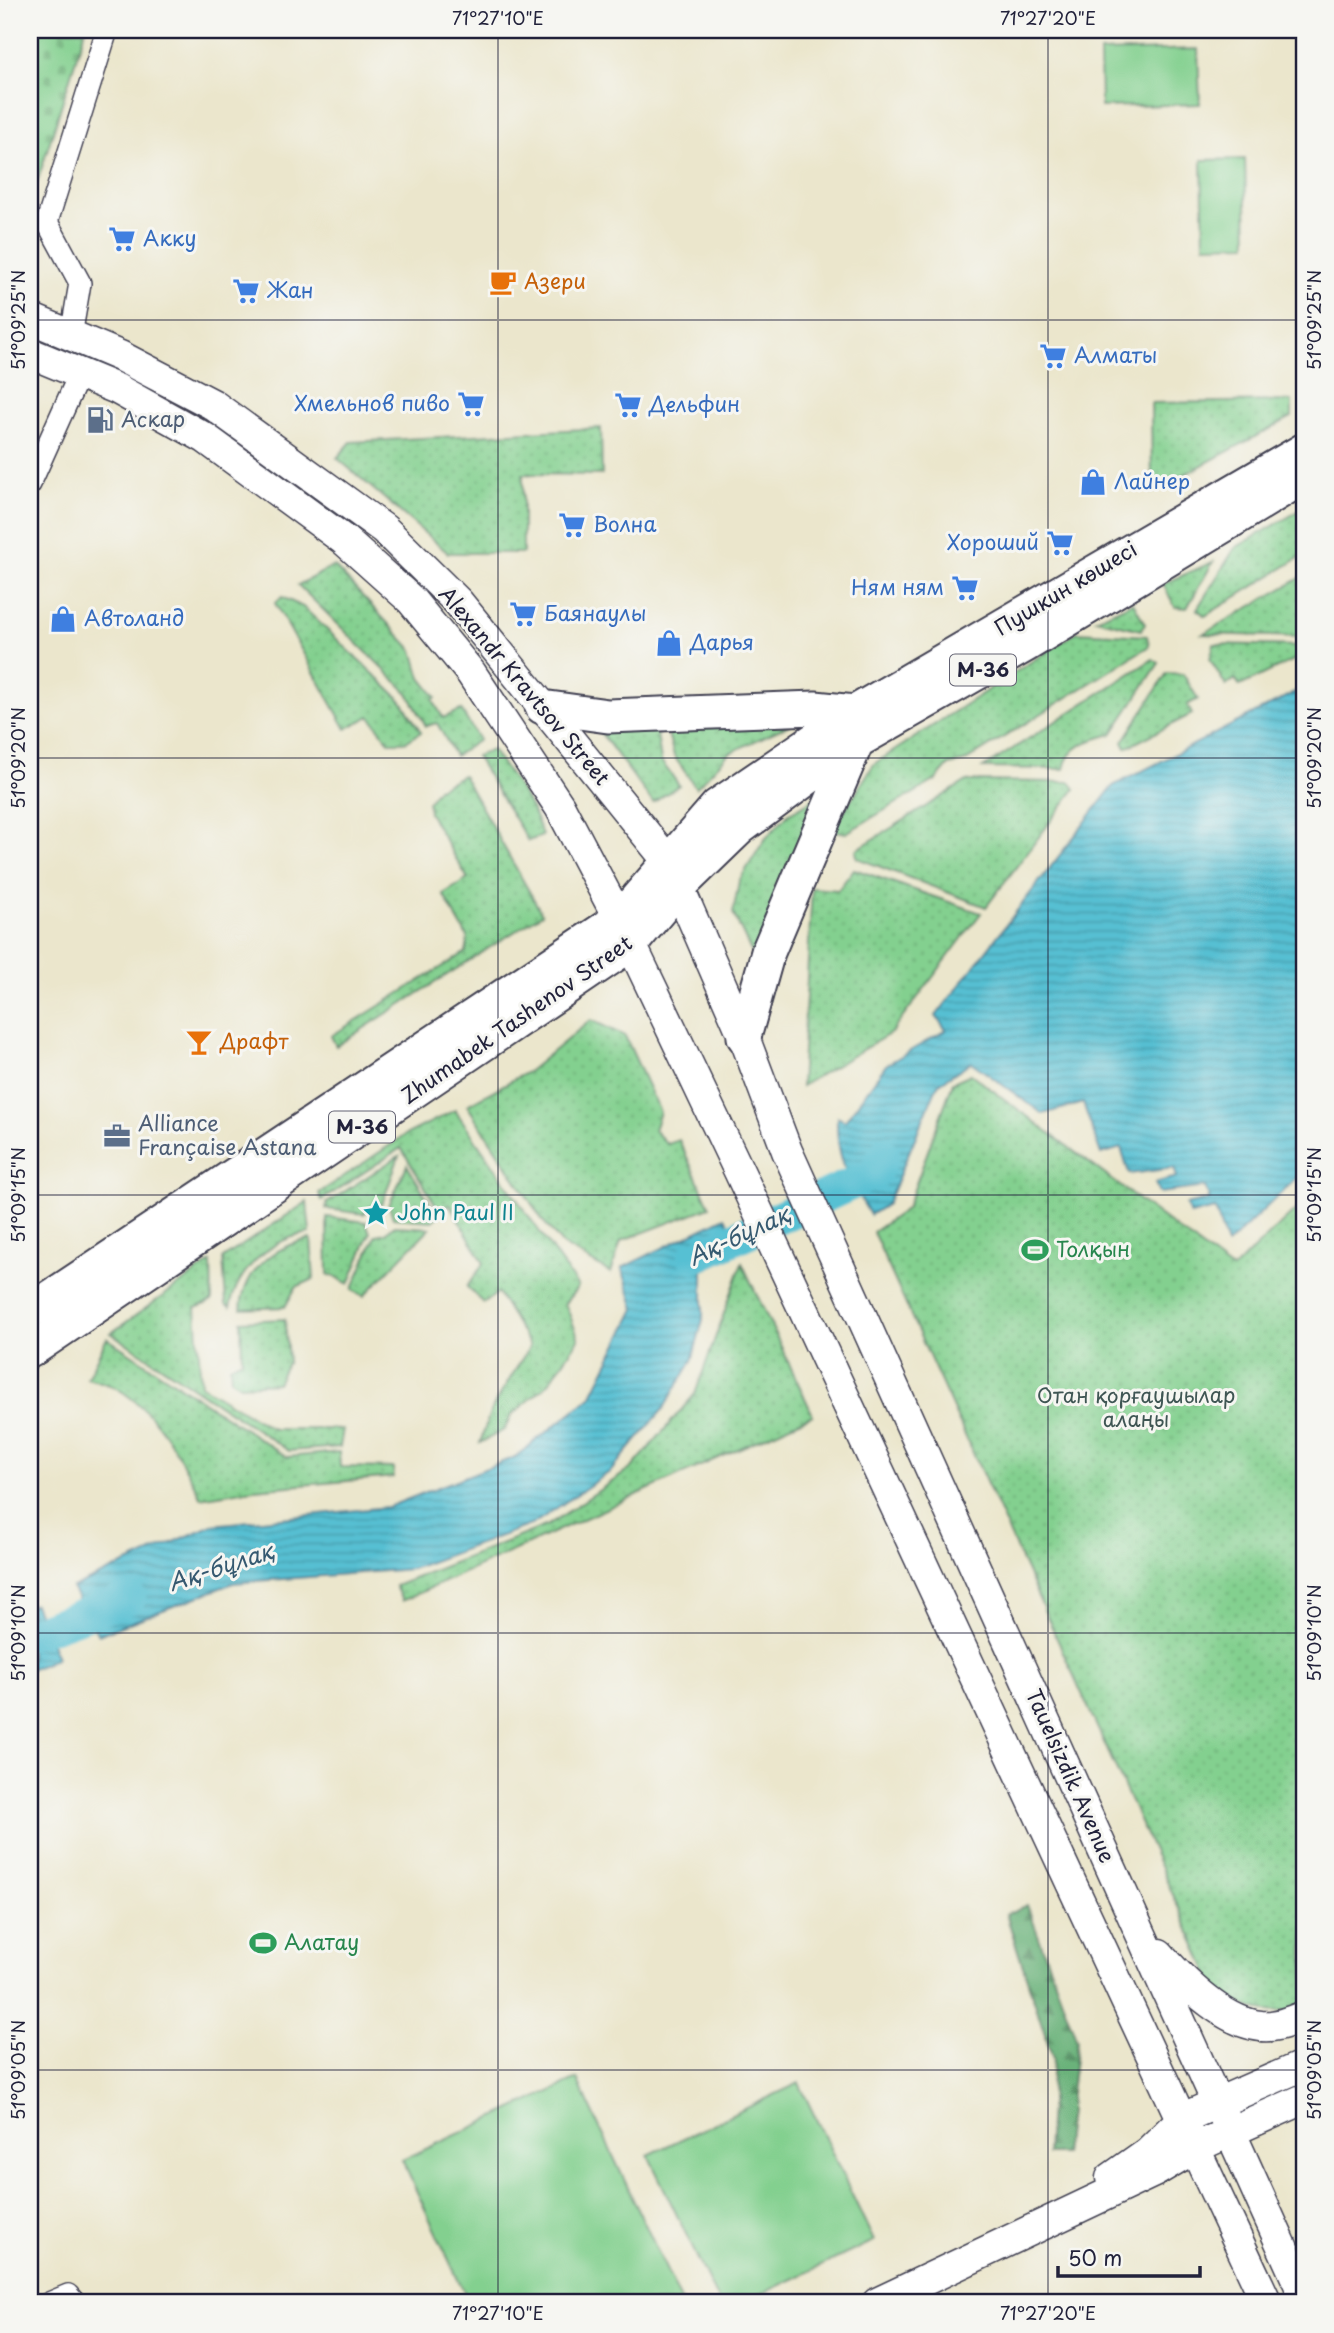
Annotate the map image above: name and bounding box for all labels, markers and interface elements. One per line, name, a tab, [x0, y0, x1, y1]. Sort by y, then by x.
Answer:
text: 71°27'10"E	[452, 4, 544, 31]
text: 71°27'20"E	[1000, 4, 1096, 31]
place label: Акку	[143, 221, 197, 253]
supermarket icon: Акку	[107, 224, 137, 254]
place label: Азери	[524, 264, 586, 296]
cafe icon: Азери	[488, 267, 518, 297]
text: 51°09'25"N	[4, 270, 31, 370]
text: 51°09'25"N	[1300, 270, 1327, 370]
place label: Жан	[266, 273, 314, 305]
supermarket icon: Жан	[231, 276, 261, 306]
place label: Алматы	[1074, 338, 1157, 370]
supermarket icon: Алматы	[1038, 341, 1068, 371]
place label: Хмельнов пиво	[294, 386, 450, 418]
place label: Дельфин	[648, 387, 740, 419]
supermarket icon: Хмельнов пиво	[456, 389, 486, 419]
supermarket icon: Дельфин	[613, 390, 643, 420]
place label: Аскар	[121, 402, 185, 434]
fuel station icon: Аскар	[85, 405, 115, 435]
place label: Лайнер	[1114, 464, 1190, 496]
shop icon: Лайнер	[1078, 467, 1108, 497]
place label: Волна	[593, 507, 657, 539]
supermarket icon: Волна	[557, 510, 587, 540]
place label: Хороший	[947, 525, 1039, 557]
supermarket icon: Хороший	[1045, 528, 1075, 558]
street label: Пушкин көшесі	[988, 532, 1142, 643]
place label: Ням ням	[851, 570, 944, 602]
supermarket icon: Ням ням	[950, 573, 980, 603]
street label: Alexandr Kravtsov Street	[432, 578, 619, 791]
place label: Баянаулы	[544, 596, 647, 628]
supermarket icon: Баянаулы	[508, 599, 538, 629]
place label: Автоланд	[84, 601, 184, 633]
shop icon: Автоланд	[48, 604, 78, 634]
place label: Дарья	[689, 625, 754, 657]
shop icon: Дарья	[654, 628, 684, 658]
road number: M-36	[950, 654, 1016, 685]
text: 51°09'20"N	[4, 707, 31, 809]
text: 51°09'20"N	[1300, 707, 1327, 809]
street label: Zhumabek Tashenov Street	[394, 926, 638, 1111]
place label: Драфт	[219, 1024, 289, 1056]
bar icon: Драфт	[184, 1027, 214, 1057]
place label: Alliance Française Astana	[138, 1106, 317, 1162]
road number: M-36	[329, 1112, 395, 1142]
office icon: Alliance Française Astana	[102, 1121, 132, 1151]
text: 51°09'15"N	[4, 1147, 31, 1243]
text: 51°09'15"N	[1300, 1147, 1327, 1243]
place label: John Paul II	[397, 1195, 514, 1227]
water label: Ақ-бұлақ	[682, 1195, 797, 1274]
place icon: John Paul II	[361, 1198, 391, 1228]
place label: Толқын	[1056, 1232, 1130, 1264]
sports icon: Толқын	[1020, 1235, 1050, 1265]
park label: Отан қорғаушылар алаңы	[1037, 1378, 1235, 1434]
water label: Ақ-бұлақ	[163, 1532, 280, 1599]
text: 51°09'10"N	[4, 1584, 31, 1682]
text: 51°09'10"N	[1300, 1584, 1327, 1682]
street label: Tauelsizdik Avenue	[1019, 1683, 1125, 1867]
place label: Алатау	[284, 1925, 359, 1957]
sports icon: Алатау	[248, 1928, 278, 1958]
text: 51°09'05"N	[4, 2020, 31, 2120]
text: 51°09'05"N	[1300, 2020, 1327, 2120]
scale bar	[1058, 2235, 1199, 2279]
text: 50 m	[1068, 2241, 1122, 2273]
text: 71°27'10"E	[452, 2299, 544, 2326]
text: 71°27'20"E	[1000, 2299, 1096, 2326]

